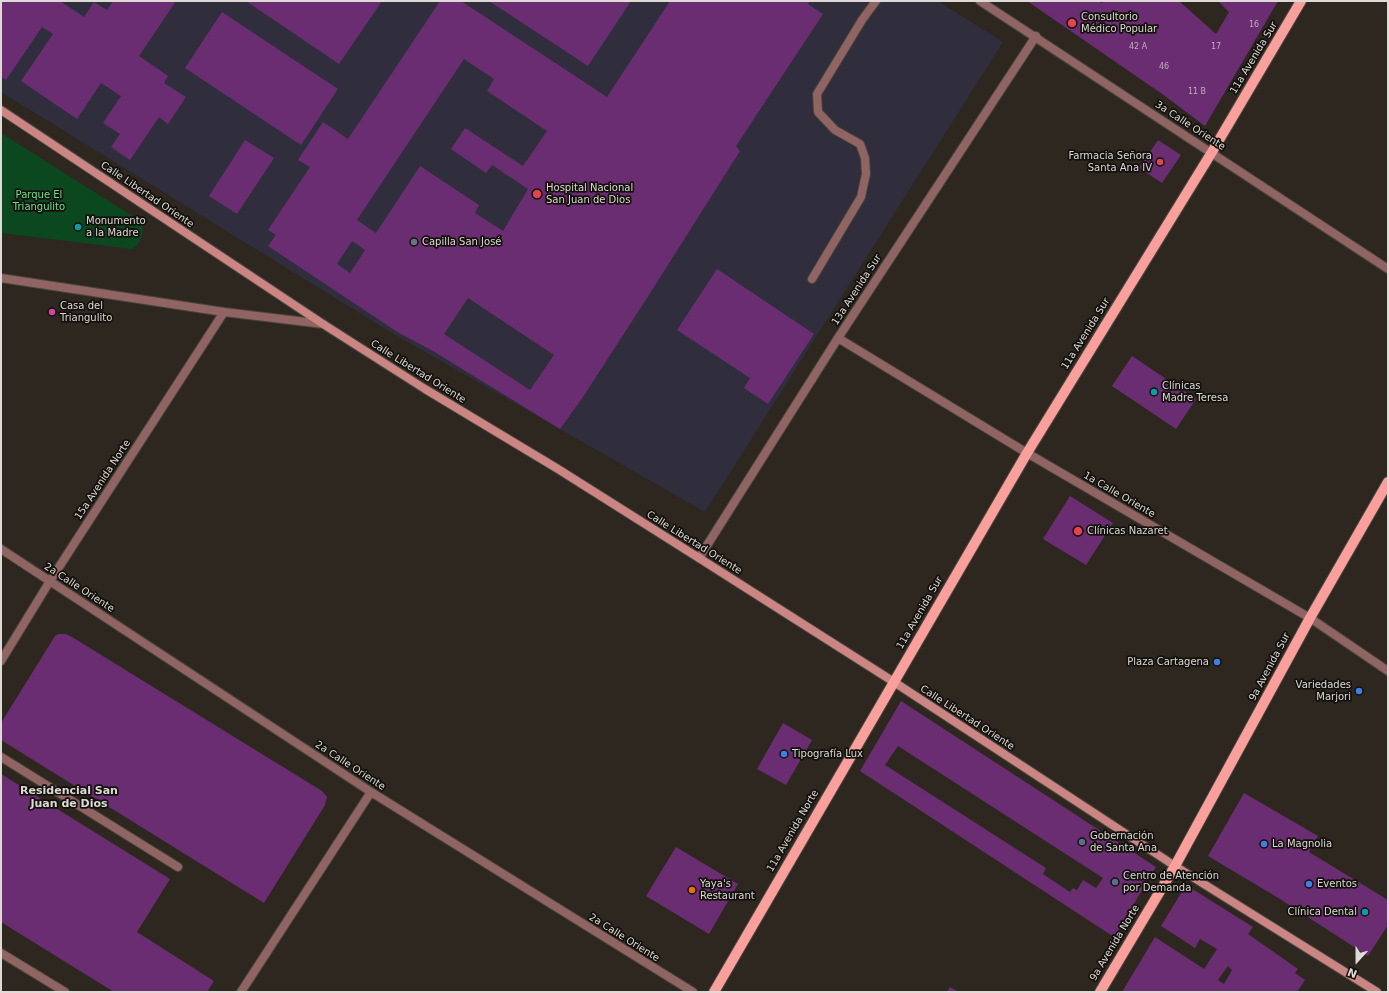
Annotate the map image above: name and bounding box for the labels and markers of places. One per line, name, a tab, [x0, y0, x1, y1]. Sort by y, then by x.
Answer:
place label: Consultorio Médico Popular	[1081, 11, 1157, 34]
marker: Consultorio Médico Popular	[1066, 17, 1078, 29]
place label: Farmacia Señora Santa Ana IV	[1068, 150, 1152, 174]
marker: Farmacia Señora Santa Ana IV	[1155, 157, 1165, 167]
place label: Hospital Nacional San Juan de Dios	[546, 182, 633, 206]
marker: Hospital Nacional San Juan de Dios	[531, 188, 543, 200]
place label: Monumento a la Madre	[86, 215, 146, 238]
marker: Monumento a la Madre	[73, 222, 83, 232]
place label: Capilla San José	[422, 236, 502, 248]
marker: Capilla San José	[409, 237, 419, 247]
place label: Casa del Triangulito	[60, 300, 112, 324]
marker: Casa del Triangulito	[47, 307, 57, 317]
place label: Clínicas Madre Teresa	[1162, 380, 1228, 404]
marker: Clínicas Madre Teresa	[1149, 387, 1159, 397]
marker: Clínicas Nazaret	[1072, 525, 1084, 537]
place label: Clínicas Nazaret	[1087, 525, 1168, 537]
place label: Plaza Cartagena	[1127, 656, 1209, 668]
marker: Plaza Cartagena	[1212, 657, 1222, 667]
place label: Variedades Marjori	[1296, 679, 1351, 702]
marker: Variedades Marjori	[1354, 686, 1364, 696]
place label: Tipografía Lux	[792, 748, 863, 760]
marker: Tipografía Lux	[779, 749, 789, 759]
place label: Gobernación de Santa Ana	[1090, 830, 1157, 854]
marker: Gobernación de Santa Ana	[1077, 837, 1087, 847]
place label: La Magnolia	[1272, 838, 1332, 850]
marker: La Magnolia	[1259, 839, 1269, 849]
place label: Centro de Atención por Demanda	[1123, 870, 1219, 894]
marker: Centro de Atención por Demanda	[1110, 877, 1120, 887]
place label: Yaya's Restaurant	[700, 878, 755, 902]
place label: Eventos	[1317, 878, 1357, 890]
marker: Eventos	[1304, 879, 1314, 889]
marker: Yaya's Restaurant	[687, 885, 697, 895]
place label: Clínica Dental	[1288, 906, 1357, 918]
marker: Clínica Dental	[1360, 907, 1370, 917]

